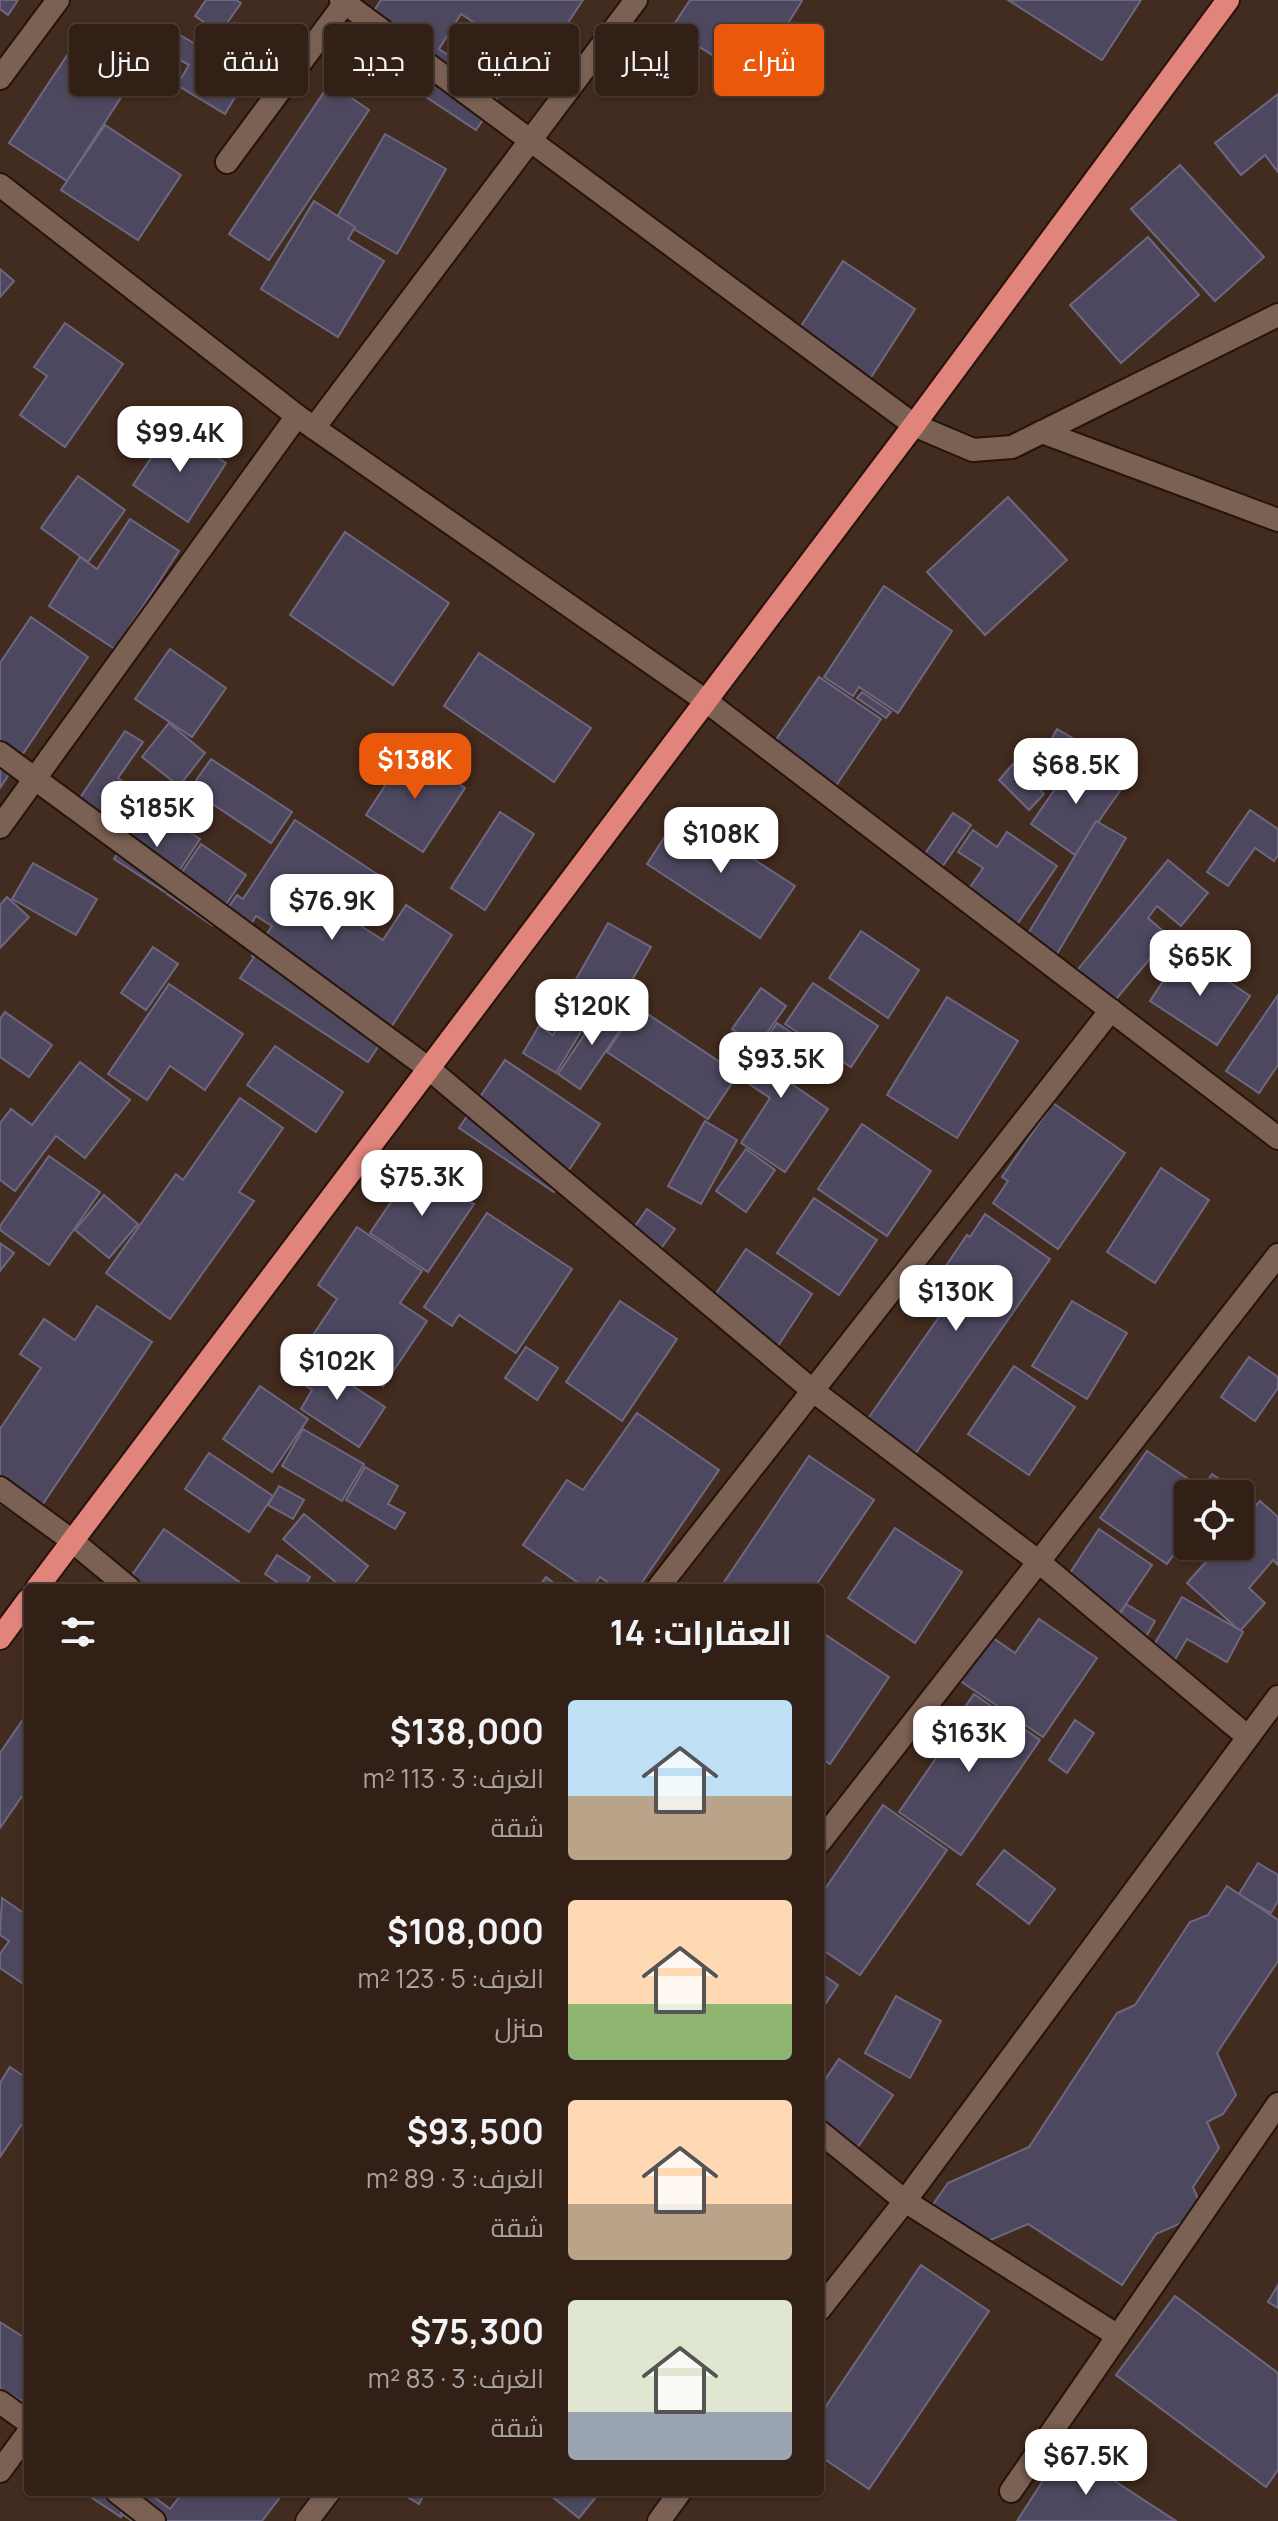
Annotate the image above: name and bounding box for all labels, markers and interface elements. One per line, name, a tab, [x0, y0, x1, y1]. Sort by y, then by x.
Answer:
chip: منزل	[69, 24, 179, 96]
chip: شقة	[195, 24, 308, 96]
chip: جديد	[324, 24, 433, 96]
chip: تصفية	[449, 24, 579, 96]
chip: إيجار	[595, 24, 698, 96]
chip: شراء	[714, 24, 824, 96]
pin: $99.4K	[115, 406, 245, 474]
text: $99.4K	[135, 414, 225, 450]
pin: $138K	[359, 733, 471, 801]
pin: $68.5K	[1011, 738, 1141, 806]
text: $138K	[377, 741, 453, 777]
text: $68.5K	[1032, 746, 1120, 782]
pin: $185K	[101, 781, 213, 849]
text: $185K	[119, 789, 195, 825]
pin: $108K	[665, 807, 777, 875]
text: $108K	[682, 815, 760, 851]
pin: $76.9K	[267, 874, 397, 942]
text: $76.9K	[288, 882, 376, 918]
pin: $65K	[1153, 930, 1247, 998]
text: $65K	[1168, 938, 1232, 974]
pin: $120K	[536, 979, 648, 1047]
text: $120K	[553, 987, 631, 1023]
pin: $93.5K	[716, 1032, 846, 1100]
text: $93.5K	[737, 1040, 825, 1076]
pin: $75.3K	[357, 1150, 487, 1218]
text: $75.3K	[379, 1158, 465, 1194]
pin: $130K	[900, 1265, 1012, 1333]
text: $130K	[918, 1273, 994, 1309]
pin: $102K	[281, 1334, 393, 1402]
text: $102K	[298, 1342, 376, 1378]
map controls	[1174, 1480, 1254, 1560]
button: locate	[1174, 1480, 1254, 1560]
text: العقارات: 14	[610, 1609, 792, 1655]
icon: filters	[56, 1610, 100, 1654]
pin: $163K	[913, 1706, 1025, 1774]
text: $138,000	[390, 1708, 544, 1754]
text: $163K	[931, 1714, 1007, 1750]
icon: home	[632, 1732, 728, 1828]
text: الغرف: 3 · 113 m²	[363, 1760, 544, 1796]
text: شقة	[491, 1809, 544, 1845]
text: $108,000	[387, 1908, 544, 1954]
icon: home	[632, 1932, 728, 2028]
text: الغرف: 5 · 123 m²	[357, 1960, 544, 1996]
text: منزل	[495, 2009, 544, 2045]
text: $93,500	[407, 2108, 544, 2154]
icon: home	[632, 2132, 728, 2228]
text: الغرف: 3 · 89 m²	[366, 2160, 544, 2196]
text: شقة	[491, 2209, 544, 2245]
text: $75,300	[410, 2308, 544, 2354]
icon: home	[632, 2332, 728, 2428]
text: الغرف: 3 · 83 m²	[368, 2360, 544, 2396]
text: شقة	[491, 2409, 544, 2445]
pin: $67.5K	[1021, 2429, 1151, 2497]
text: $67.5K	[1043, 2437, 1129, 2473]

